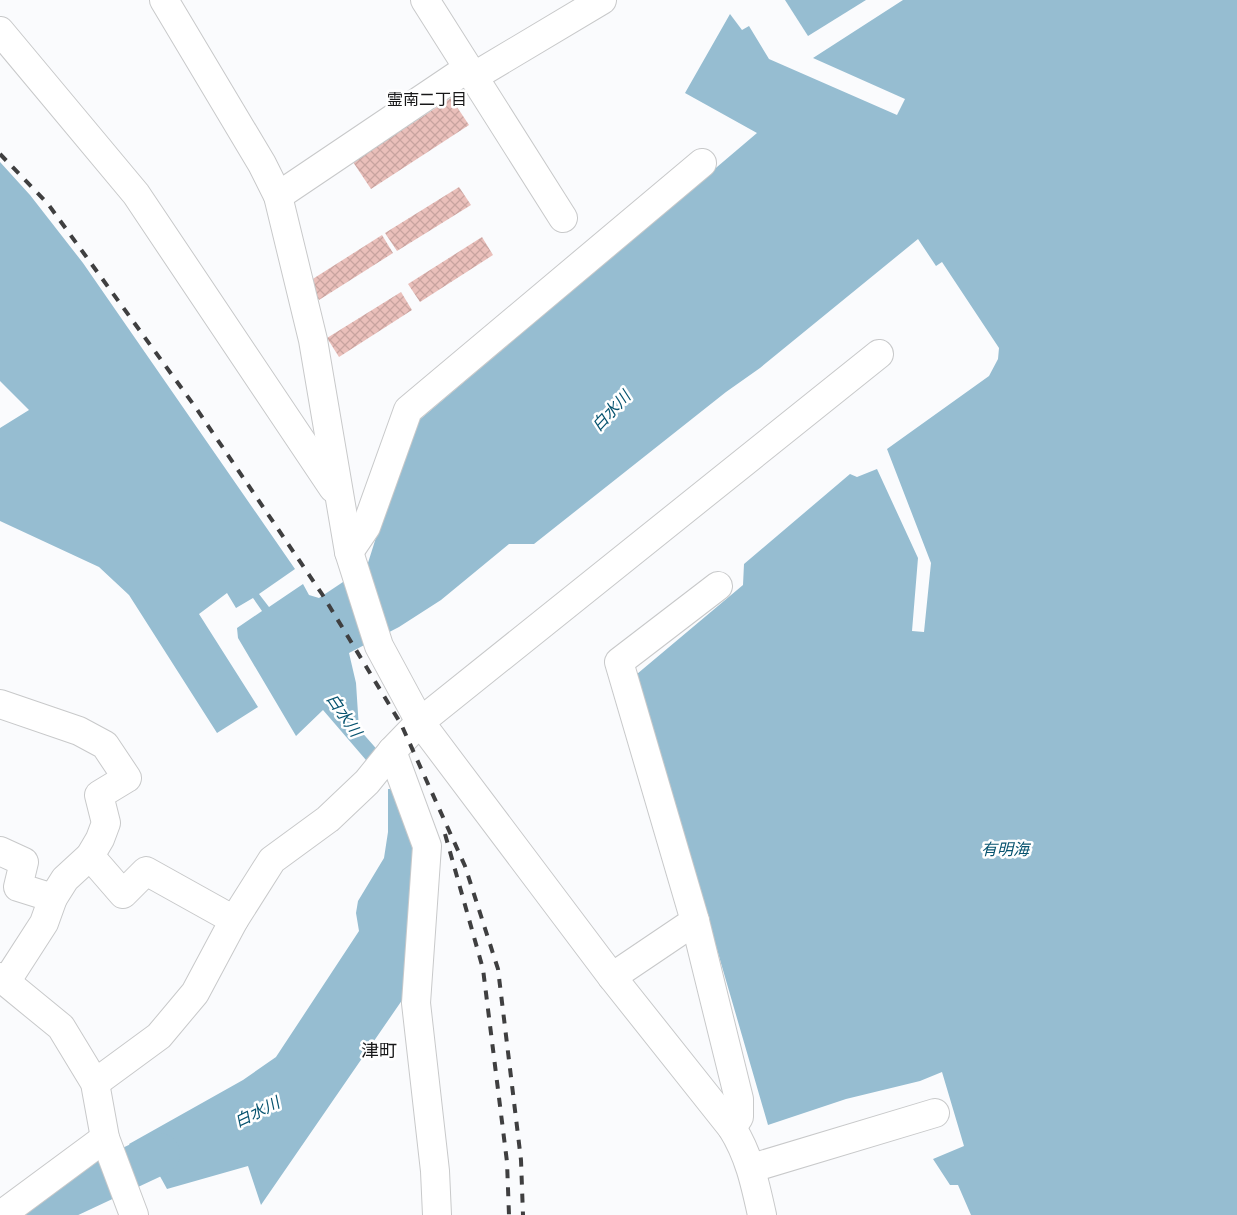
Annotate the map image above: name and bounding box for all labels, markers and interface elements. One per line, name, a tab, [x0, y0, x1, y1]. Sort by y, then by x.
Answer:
district label: 霊南二丁目	[387, 91, 467, 108]
water label: 白水川	[588, 386, 635, 434]
water label: 白水川	[324, 690, 366, 741]
water label: 有明海	[981, 841, 1032, 858]
district label: 津町	[361, 1041, 397, 1061]
water label: 白水川	[232, 1093, 284, 1130]

